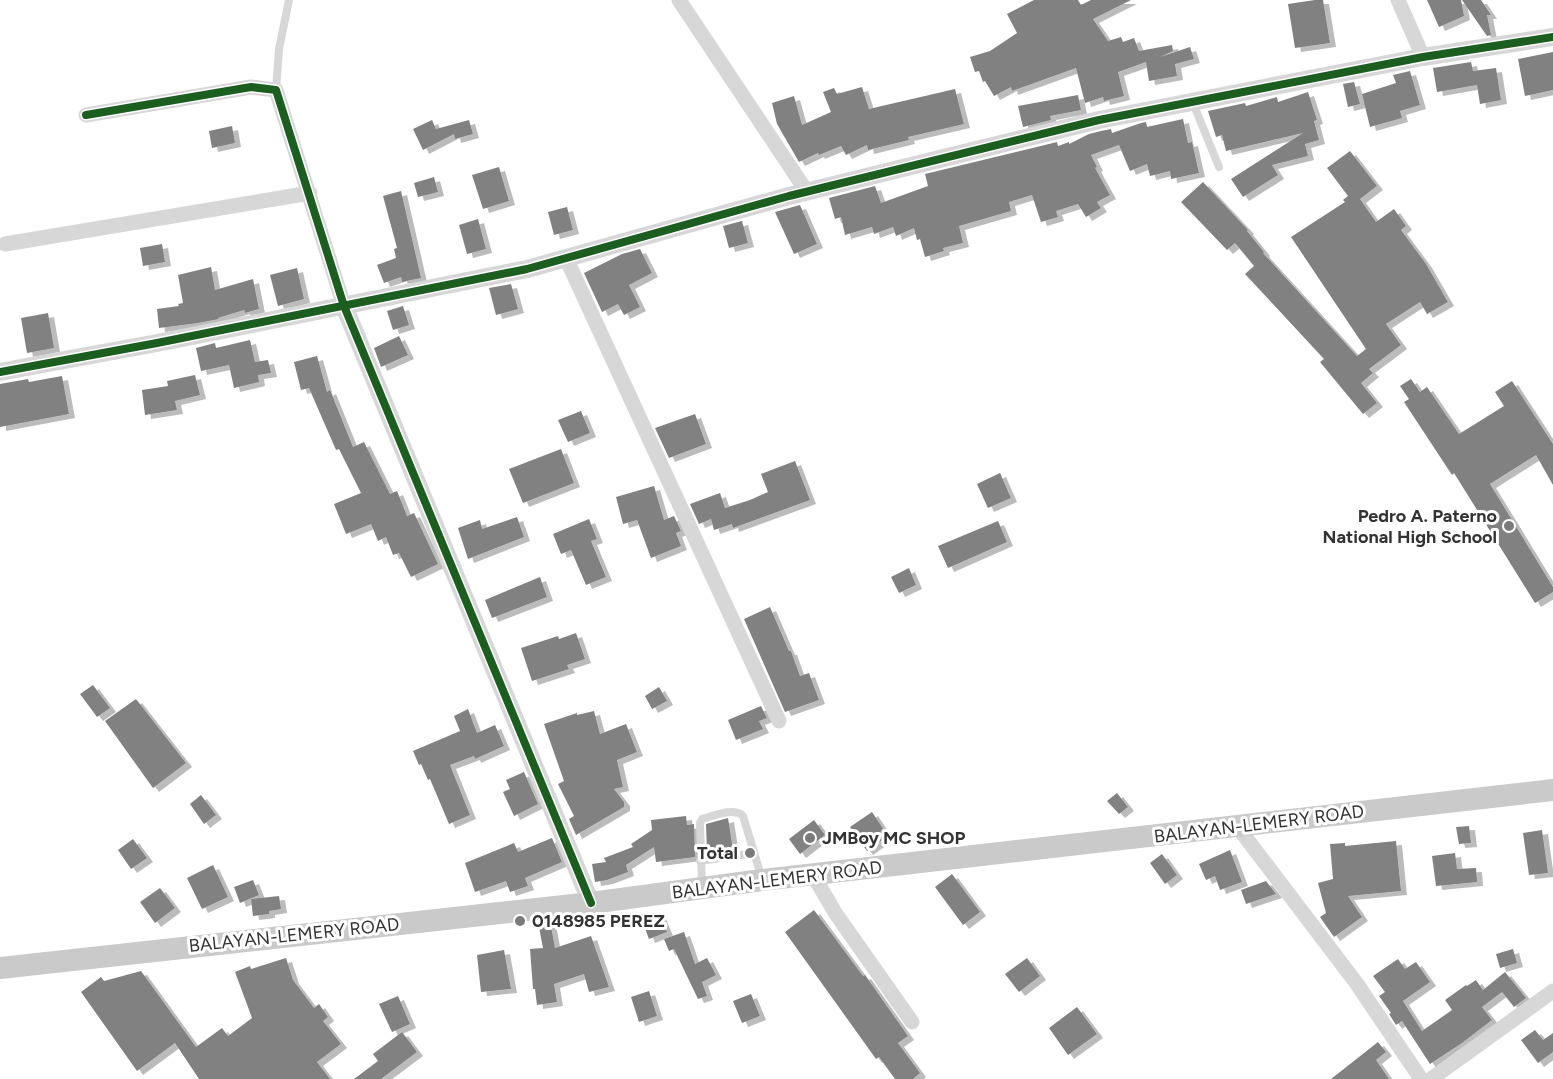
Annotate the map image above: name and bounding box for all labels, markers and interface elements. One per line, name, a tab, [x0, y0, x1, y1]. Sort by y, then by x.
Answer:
place label: Pedro A. Paterno National High School	[1323, 505, 1497, 548]
marker: Pedro A. Paterno National High School	[1502, 519, 1516, 533]
street label: BALAYAN-LEMERY ROAD	[1153, 800, 1365, 848]
place label: JMBoy MC SHOP	[822, 827, 965, 849]
marker: JMBoy MC SHOP	[803, 831, 817, 845]
place label: Total	[697, 842, 738, 864]
marker: Total	[743, 846, 757, 860]
street label: BALAYAN-LEMERY ROAD	[671, 856, 883, 904]
place label: 0148985 PEREZ	[532, 910, 665, 932]
street label: BALAYAN-LEMERY ROAD	[188, 913, 400, 957]
marker: 0148985 PEREZ	[513, 914, 527, 928]

